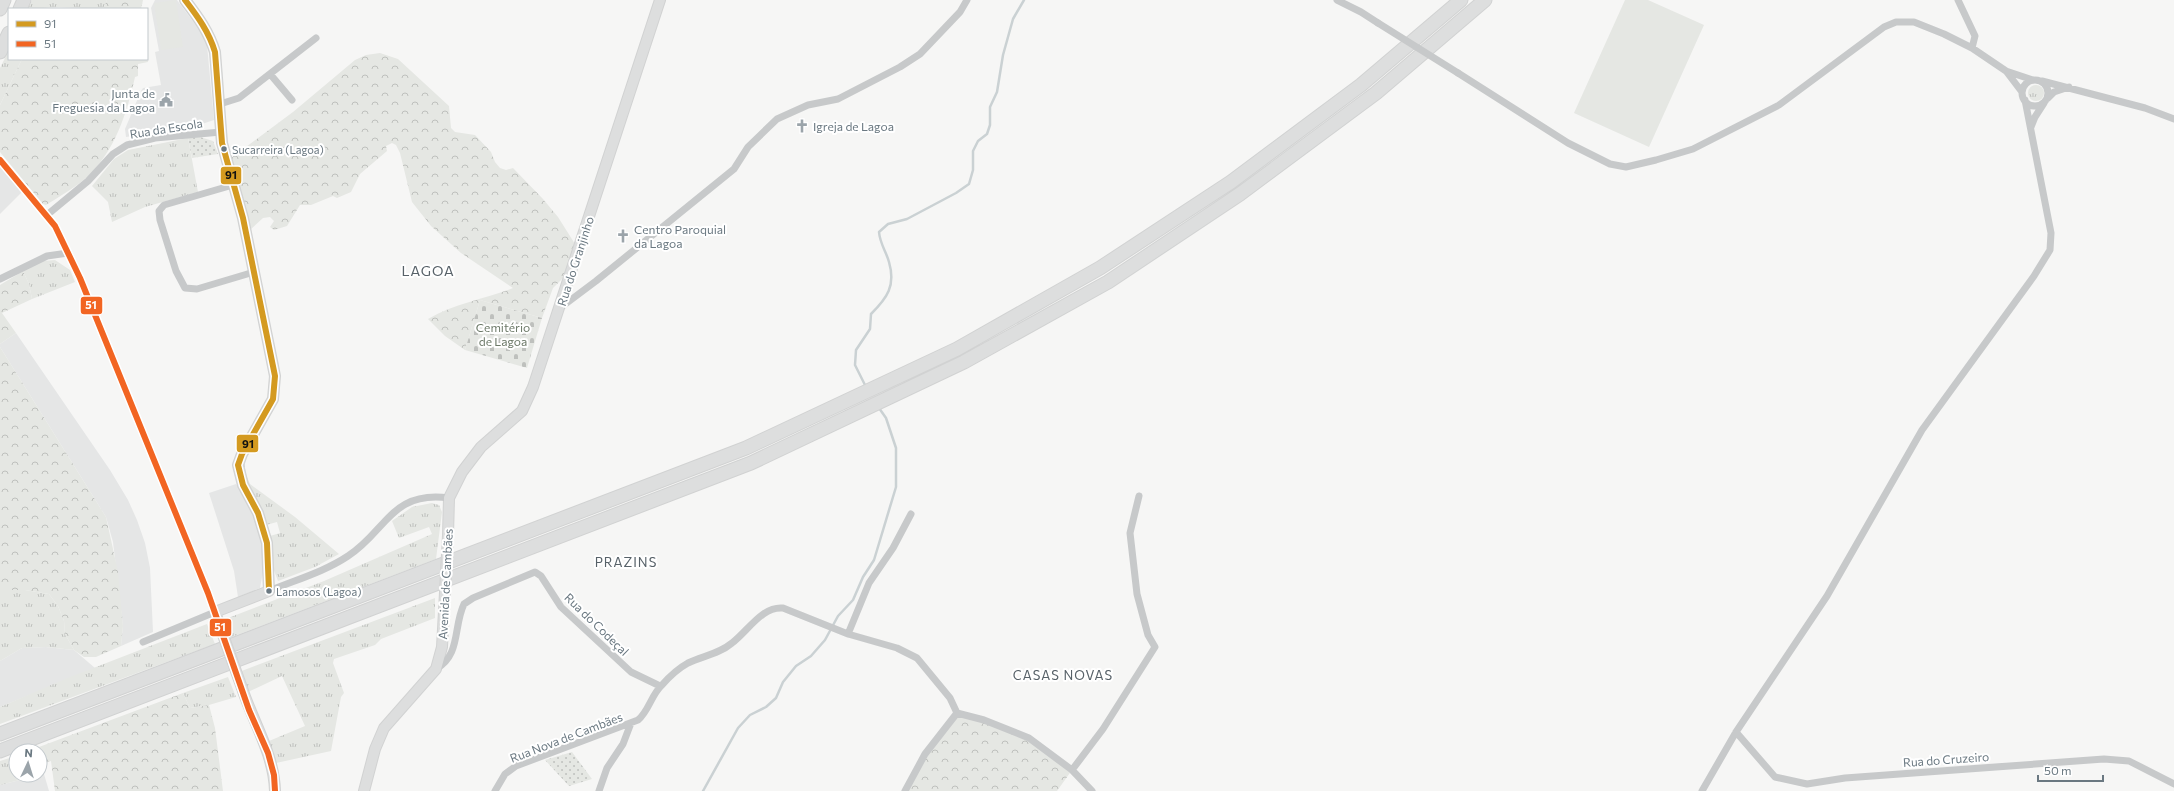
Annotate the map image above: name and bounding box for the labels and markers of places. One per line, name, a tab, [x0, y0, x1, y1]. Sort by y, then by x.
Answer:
place label: Junta de Freguesia da Lagoa	[52, 86, 155, 114]
public building icon: Junta de Freguesia da Lagoa	[158, 92, 174, 108]
church icon: Igreja de Lagoa	[794, 118, 810, 134]
place label: Igreja de Lagoa	[813, 119, 894, 133]
place label: Sucarreira (Lagoa)	[232, 143, 324, 156]
marker: Sucarreira (Lagoa)	[219, 144, 229, 154]
place label: Centro Paroquial da Lagoa	[634, 222, 726, 250]
church icon: Centro Paroquial da Lagoa	[615, 228, 631, 244]
place label: Lamosos (Lagoa)	[276, 585, 361, 598]
marker: Lamosos (Lagoa)	[264, 586, 274, 596]

